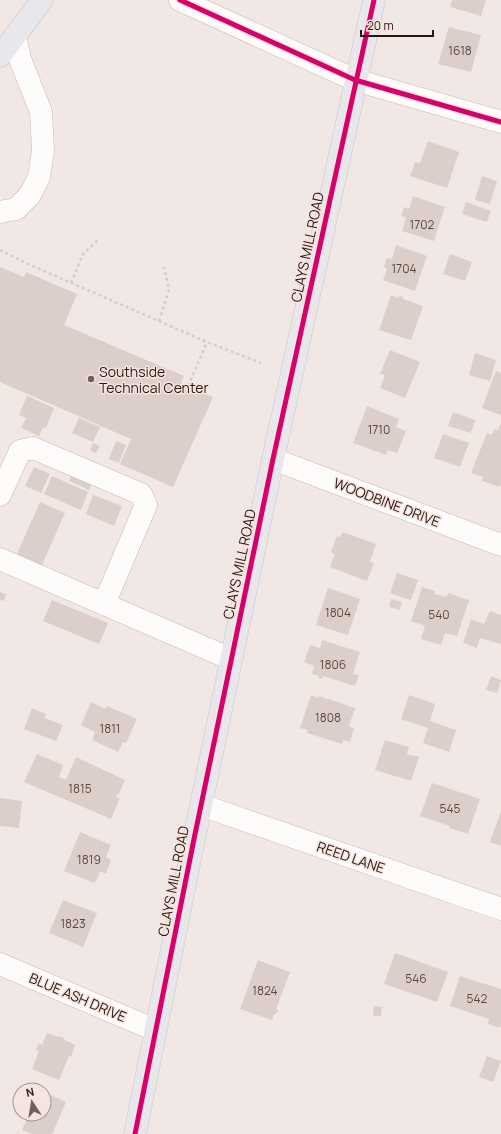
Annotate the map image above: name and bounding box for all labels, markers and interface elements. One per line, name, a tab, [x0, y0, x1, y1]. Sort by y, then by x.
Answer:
scale bar	[361, 12, 433, 38]
text: 20 m	[367, 17, 394, 34]
house number: 1618	[448, 42, 472, 59]
street label: CLAYS MILL ROAD	[286, 190, 328, 304]
house number: 1702	[410, 216, 435, 233]
house number: 1704	[391, 260, 417, 277]
place label: Southside Technical Center	[99, 362, 208, 397]
marker: Southside Technical Center	[86, 374, 96, 384]
house number: 1710	[368, 421, 390, 438]
street label: WOODBINE DRIVE	[331, 473, 443, 531]
street label: CLAYS MILL ROAD	[218, 507, 260, 621]
house number: 1804	[325, 604, 351, 621]
house number: 540	[428, 606, 450, 623]
house number: 1806	[320, 656, 346, 673]
house number: 1808	[315, 709, 341, 726]
house number: 1811	[99, 720, 121, 737]
house number: 1815	[68, 780, 92, 797]
house number: 545	[440, 800, 461, 817]
street label: CLAYS MILL ROAD	[153, 824, 193, 938]
street label: REED LANE	[315, 837, 387, 877]
house number: 1819	[77, 851, 101, 868]
house number: 1823	[60, 915, 86, 932]
street label: BLUE ASH DRIVE	[26, 968, 130, 1026]
house number: 546	[405, 970, 427, 987]
house number: 1824	[252, 982, 278, 999]
house number: 542	[467, 990, 488, 1007]
north arrow	[12, 1082, 52, 1122]
text: N	[24, 1084, 35, 1100]

